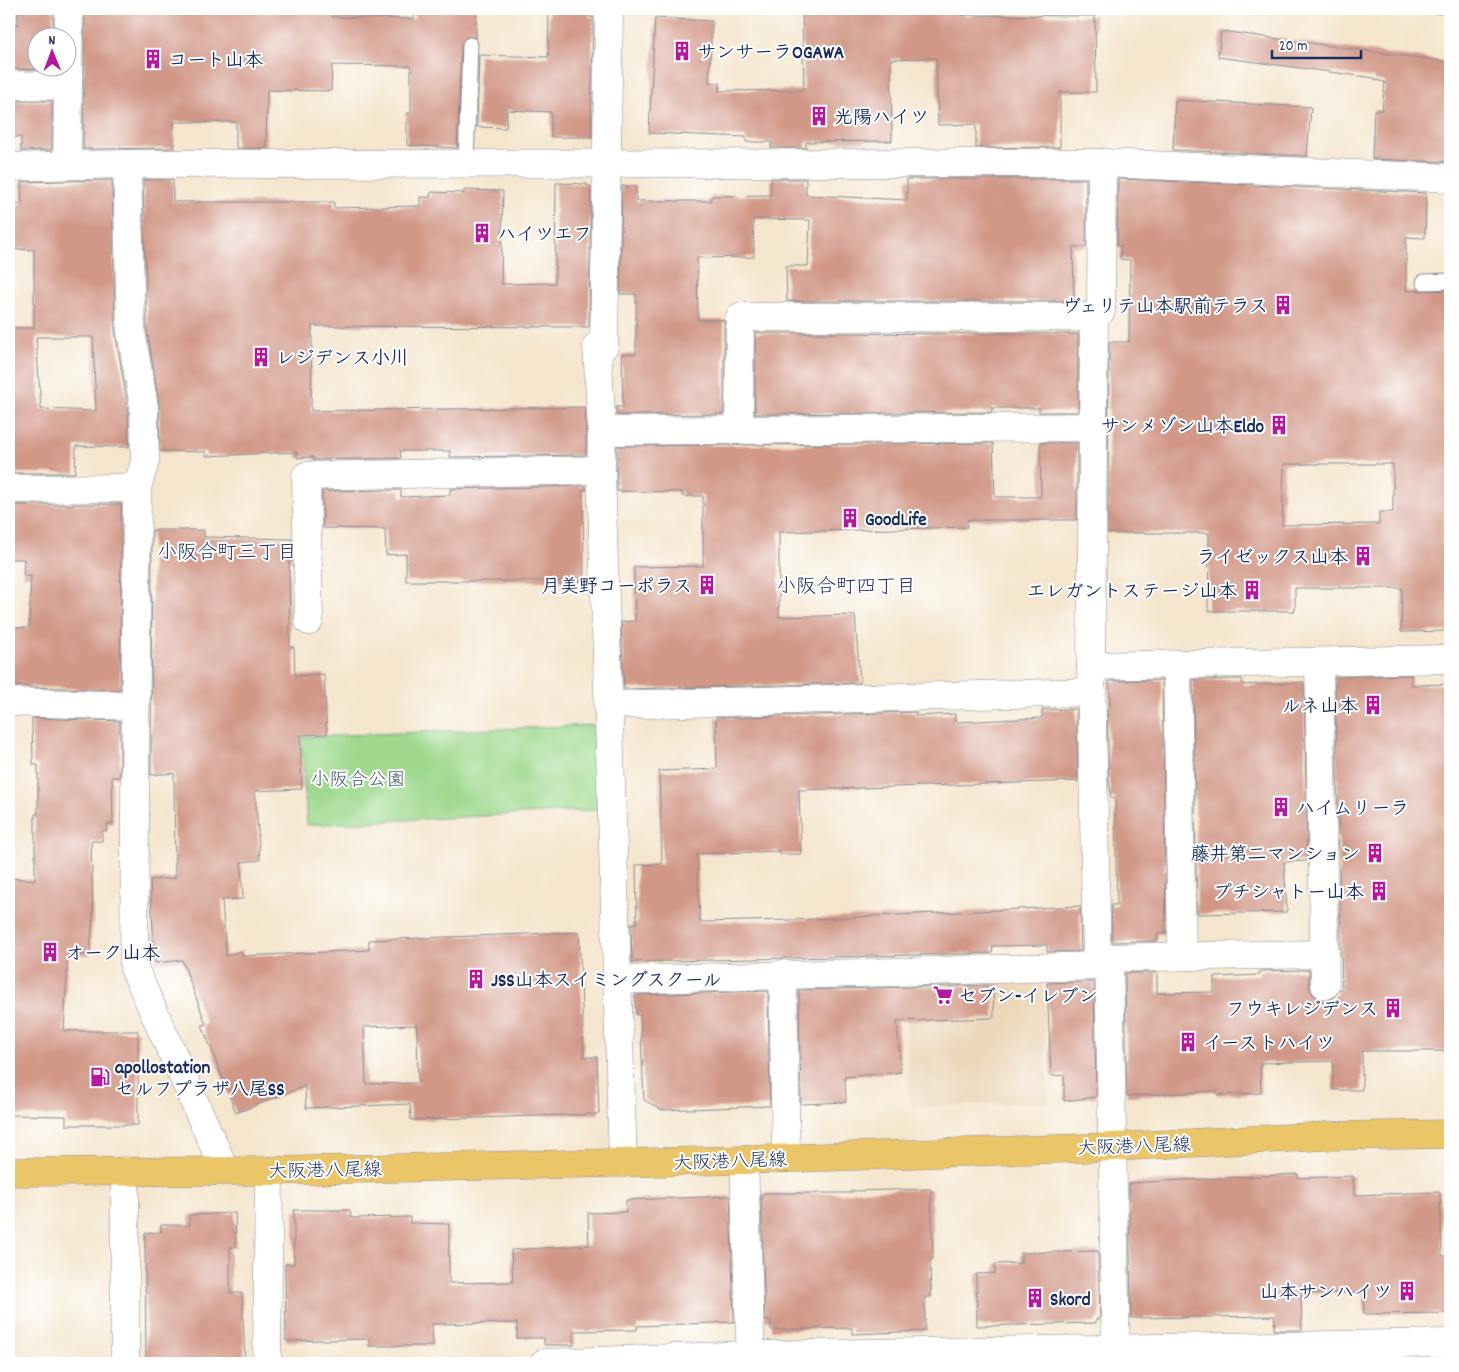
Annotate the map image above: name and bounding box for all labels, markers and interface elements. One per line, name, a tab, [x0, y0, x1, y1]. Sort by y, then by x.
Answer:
north arrow	[28, 28, 78, 78]
scale bar	[1272, 28, 1360, 60]
text: N	[48, 31, 56, 51]
text: 20 m	[1279, 36, 1307, 58]
building icon: サンサーラOGAWA	[671, 40, 693, 62]
place label: サンサーラOGAWA	[697, 41, 844, 68]
building icon: コート山本	[142, 48, 164, 70]
place label: コート山本	[168, 49, 263, 76]
building icon: 光陽ハイツ	[808, 105, 830, 127]
place label: 光陽ハイツ	[834, 106, 929, 133]
building icon: ハイツエフ	[471, 222, 493, 244]
place label: ハイツエフ	[497, 223, 592, 250]
building icon: ヴェリテ山本駅前テラス	[1272, 294, 1294, 316]
place label: ヴェリテ山本駅前テラス	[1062, 295, 1268, 322]
building icon: レジデンス小川	[250, 346, 272, 368]
place label: レジデンス小川	[276, 347, 409, 374]
building icon: サンメゾン山本Eldo	[1268, 414, 1290, 436]
place label: サンメゾン山本Eldo	[1100, 415, 1265, 442]
building icon: GoodLife	[839, 507, 861, 529]
place label: GoodLife	[865, 508, 927, 535]
district label: 小阪合町三丁目	[157, 540, 297, 568]
building icon: ライゼックス山本	[1352, 545, 1374, 567]
place label: ライゼックス山本	[1196, 546, 1348, 573]
building icon: 月美野コーポラス	[696, 574, 718, 596]
district label: 小阪合町四丁目	[776, 574, 916, 602]
place label: 月美野コーポラス	[541, 575, 692, 602]
building icon: エレガントステージ山本	[1241, 579, 1263, 601]
place label: エレガントステージ山本	[1026, 580, 1237, 607]
building icon: ルネ山本	[1362, 694, 1384, 716]
place label: ルネ山本	[1282, 695, 1358, 722]
park label: 小阪合公園	[310, 768, 406, 795]
building icon: ハイムリーラ	[1270, 796, 1292, 818]
place label: ハイムリーラ	[1296, 797, 1409, 824]
building icon: 藤井第二マンション	[1364, 842, 1386, 864]
place label: 藤井第二マンション	[1191, 843, 1360, 870]
building icon: プチシャトー山本	[1368, 880, 1390, 902]
place label: プチシャトー山本	[1213, 881, 1364, 908]
building icon: オーク山本	[39, 941, 61, 963]
place label: オーク山本	[65, 942, 160, 969]
building icon: JSS山本スイミングスクール	[465, 968, 487, 990]
place label: JSS山本スイミングスクール	[491, 969, 722, 996]
supermarket icon: セブン-イレブン	[932, 984, 954, 1006]
place label: セブン-イレブン	[958, 985, 1098, 1012]
building icon: フウキレジデンス	[1382, 997, 1404, 1019]
place label: フウキレジデンス	[1226, 998, 1378, 1025]
building icon: イーストハイツ	[1177, 1031, 1199, 1053]
place label: イーストハイツ	[1203, 1032, 1335, 1059]
place label: apollostation セルフプラザ八尾SS	[115, 1056, 285, 1105]
fuel station icon: apollostation セルフプラザ八尾SS	[89, 1066, 111, 1088]
street label: 大阪港八尾線	[1077, 1133, 1192, 1164]
street label: 大阪港八尾線	[673, 1148, 788, 1179]
street label: 大阪港八尾線	[268, 1158, 382, 1187]
building icon: 山本サンハイツ	[1396, 1280, 1418, 1302]
place label: 山本サンハイツ	[1260, 1281, 1392, 1308]
building icon: Skord	[1024, 1287, 1046, 1309]
place label: Skord	[1050, 1288, 1091, 1315]

